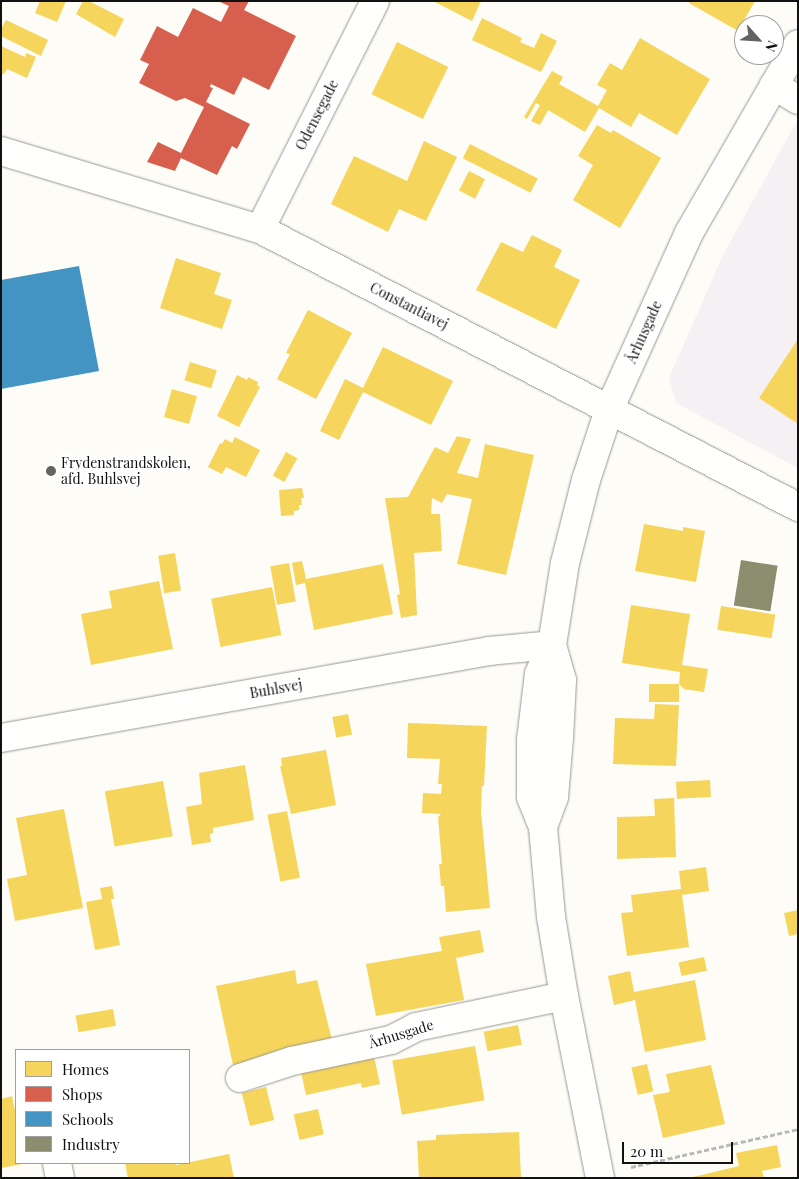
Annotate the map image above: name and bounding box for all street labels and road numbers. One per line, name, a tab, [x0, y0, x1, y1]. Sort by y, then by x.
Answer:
street label: Odensegade	[292, 77, 342, 153]
street label: Constantiavej	[367, 279, 451, 333]
street label: Århusgade	[623, 298, 665, 366]
street label: Buhlsvej	[248, 676, 304, 702]
street label: Århusgade	[367, 1016, 435, 1052]

